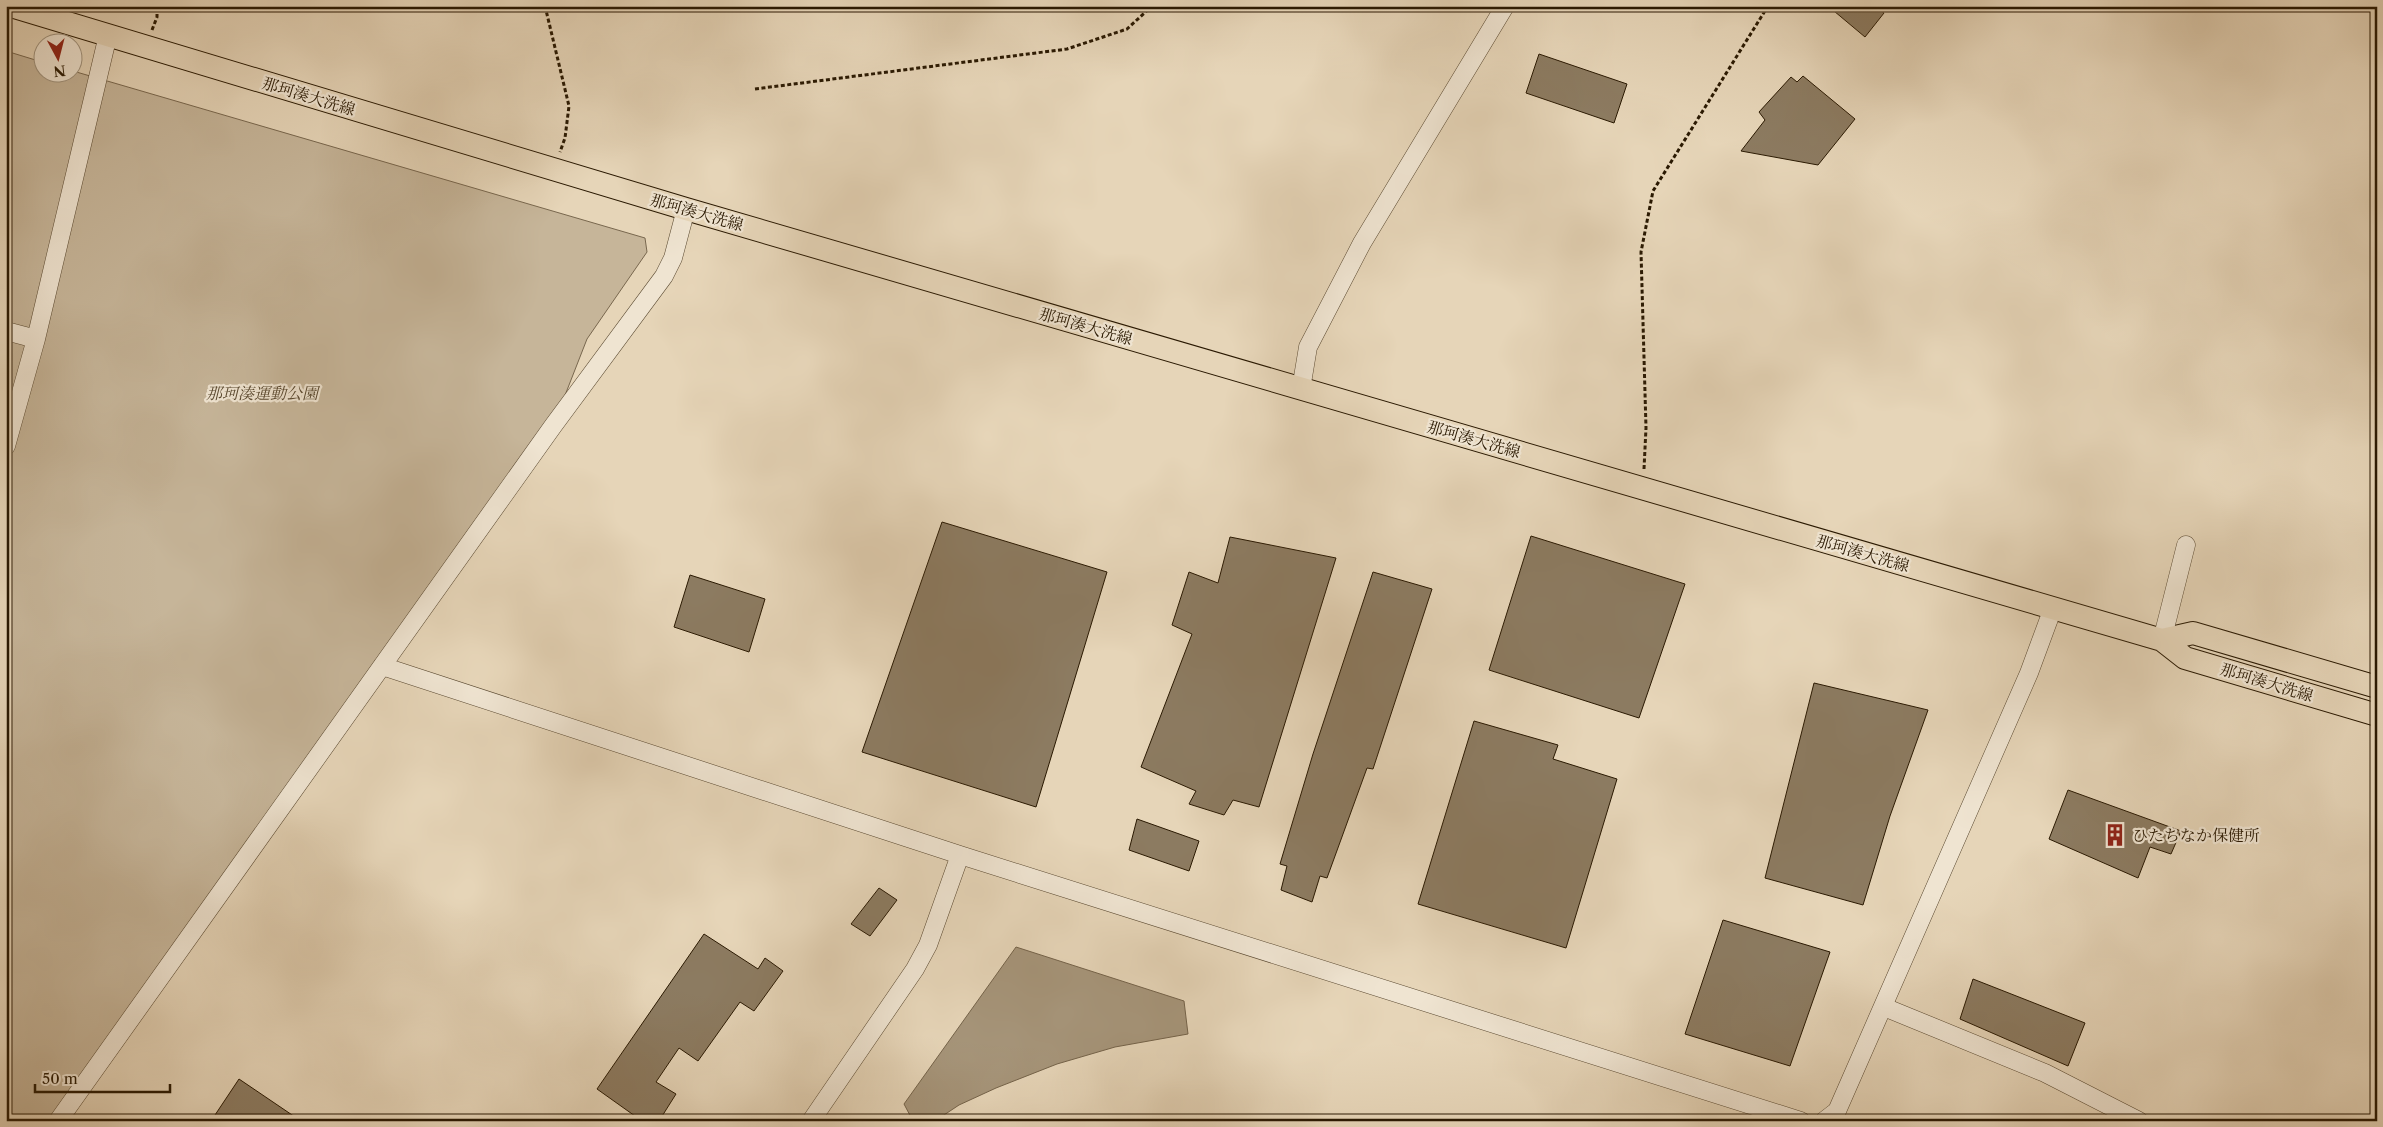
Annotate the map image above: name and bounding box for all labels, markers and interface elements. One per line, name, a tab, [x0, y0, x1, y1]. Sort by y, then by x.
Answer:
north arrow	[32, 32, 82, 82]
text: N	[52, 61, 67, 81]
street label: 那珂湊大洗線	[260, 72, 358, 120]
street label: 那珂湊大洗線	[648, 189, 746, 235]
street label: 那珂湊大洗線	[1037, 303, 1135, 349]
park label: 那珂湊運動公園	[206, 383, 321, 403]
street label: 那珂湊大洗線	[1425, 416, 1523, 462]
street label: 那珂湊大洗線	[1814, 530, 1912, 576]
street label: 那珂湊大洗線	[2218, 658, 2316, 706]
building icon: ひたちなか保健所	[2102, 822, 2128, 848]
place label: ひたちなか保健所	[2132, 825, 2260, 845]
scale bar	[35, 1062, 170, 1094]
text: 50 m	[42, 1069, 78, 1088]

